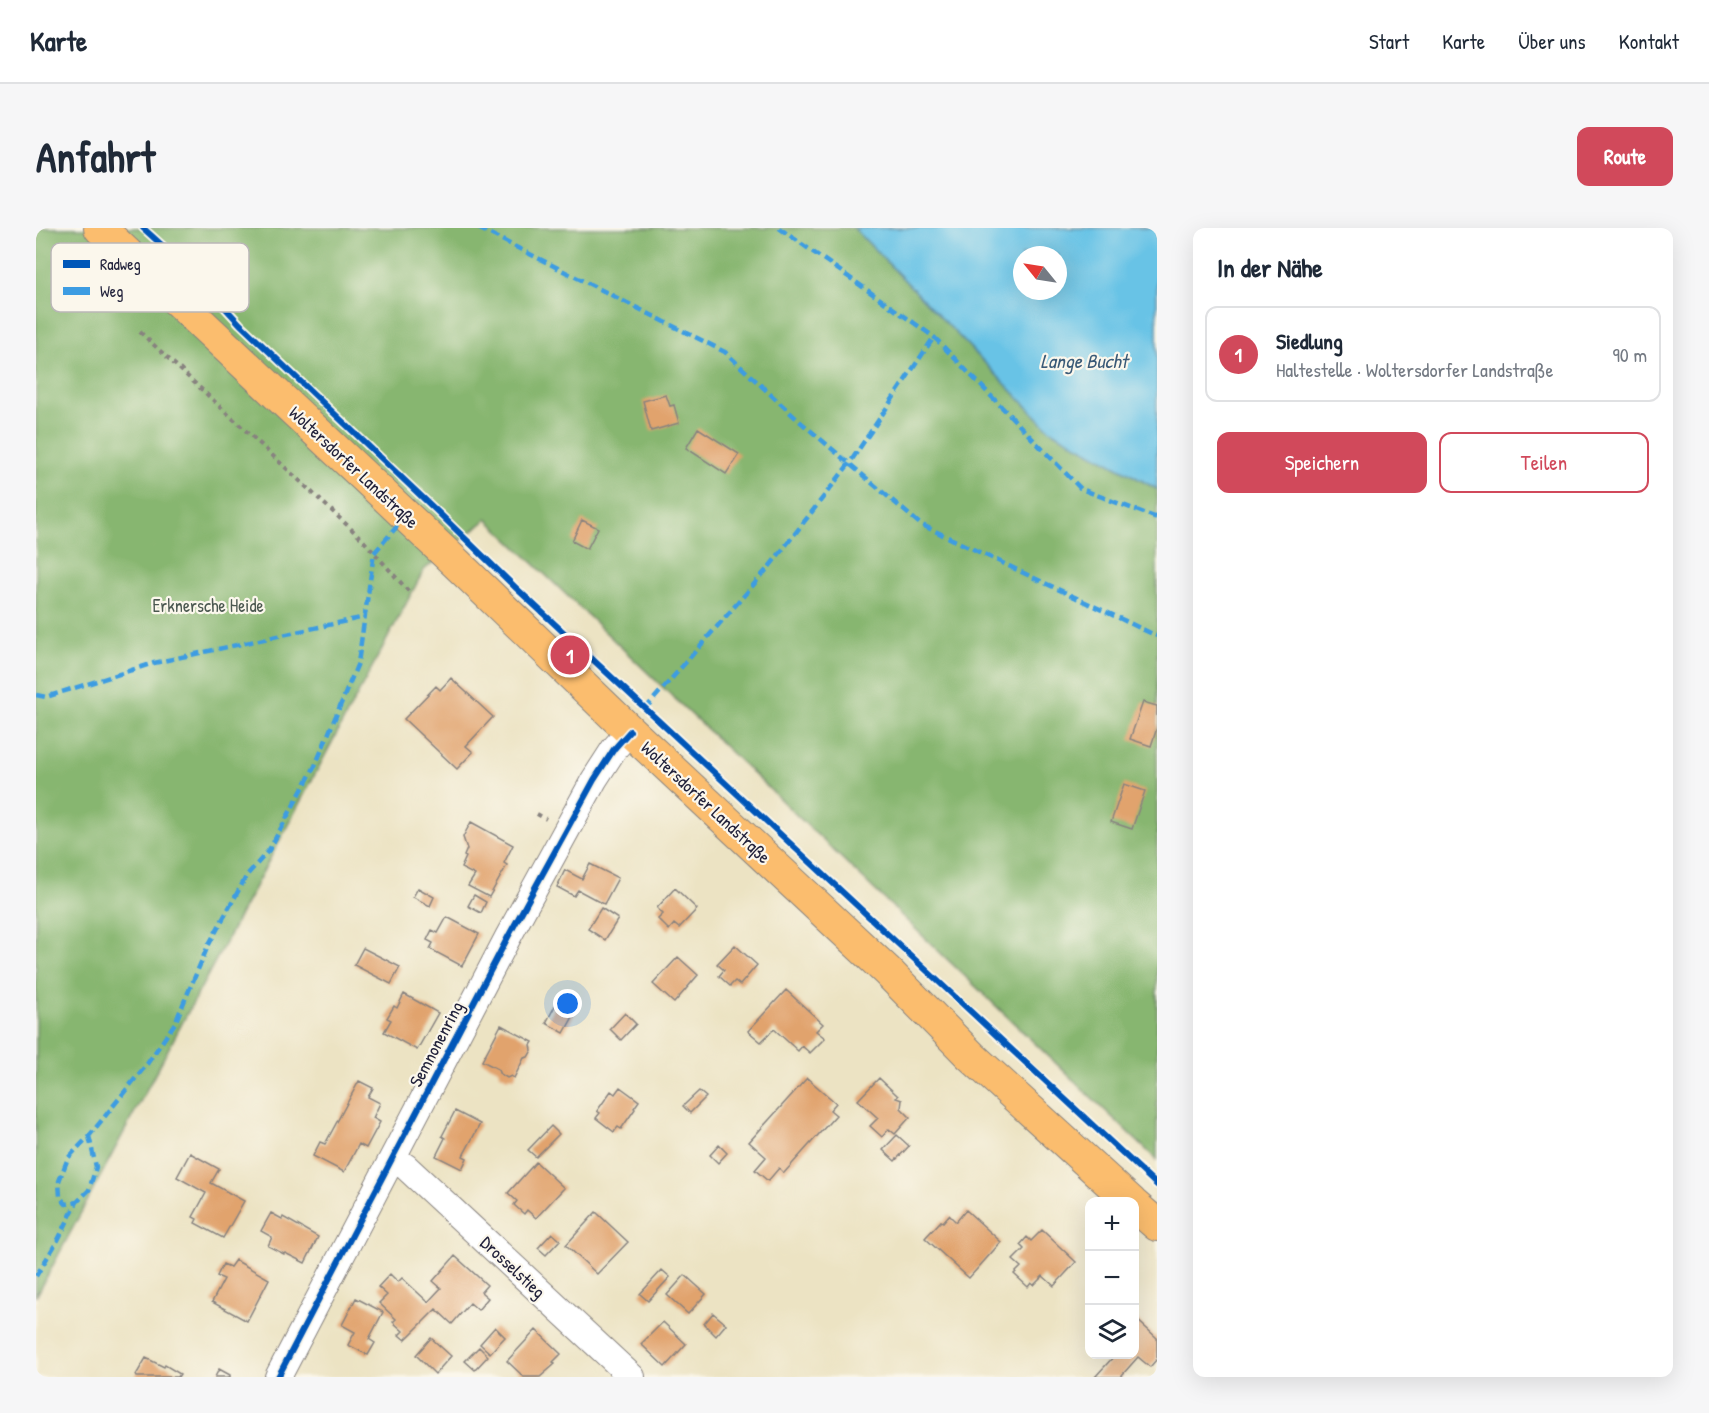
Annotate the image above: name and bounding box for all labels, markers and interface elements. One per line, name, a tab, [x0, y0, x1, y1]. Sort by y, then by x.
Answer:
text: Karte	[30, 22, 87, 60]
text: Start	[1369, 27, 1409, 56]
text: Karte	[1442, 27, 1485, 56]
text: Über uns	[1518, 27, 1586, 56]
text: Kontakt	[1619, 27, 1679, 56]
button: Route	[1577, 127, 1673, 186]
text: Anfahrt	[36, 128, 155, 185]
legend	[51, 243, 249, 312]
north arrow	[1013, 246, 1067, 300]
text: In der Nähe	[1217, 250, 1323, 285]
text: Radweg	[100, 253, 141, 275]
text: Weg	[100, 280, 123, 302]
text: Siedlung	[1276, 326, 1343, 356]
text: 1	[1235, 341, 1242, 368]
text: 90 m	[1613, 341, 1647, 368]
water label: Lange Bucht	[1041, 347, 1131, 375]
text: Haltestelle · Woltersdorfer Landstraße	[1276, 356, 1553, 383]
street label: Woltersdorfer Landstraße	[284, 400, 424, 534]
button: Speichern	[1217, 432, 1427, 493]
button: Teilen	[1439, 432, 1649, 493]
park label: Erknersche Heide	[152, 593, 264, 618]
pin: 1	[550, 632, 590, 678]
street label: Woltersdorfer Landstraße	[636, 735, 776, 869]
your location	[553, 989, 582, 1018]
street label: Semnonenring	[403, 997, 469, 1091]
map controls	[1085, 1197, 1139, 1359]
button: +	[1085, 1197, 1139, 1251]
street label: Drosselstieg	[475, 1230, 551, 1304]
button: −	[1085, 1251, 1139, 1305]
button: layers	[1085, 1305, 1139, 1359]

